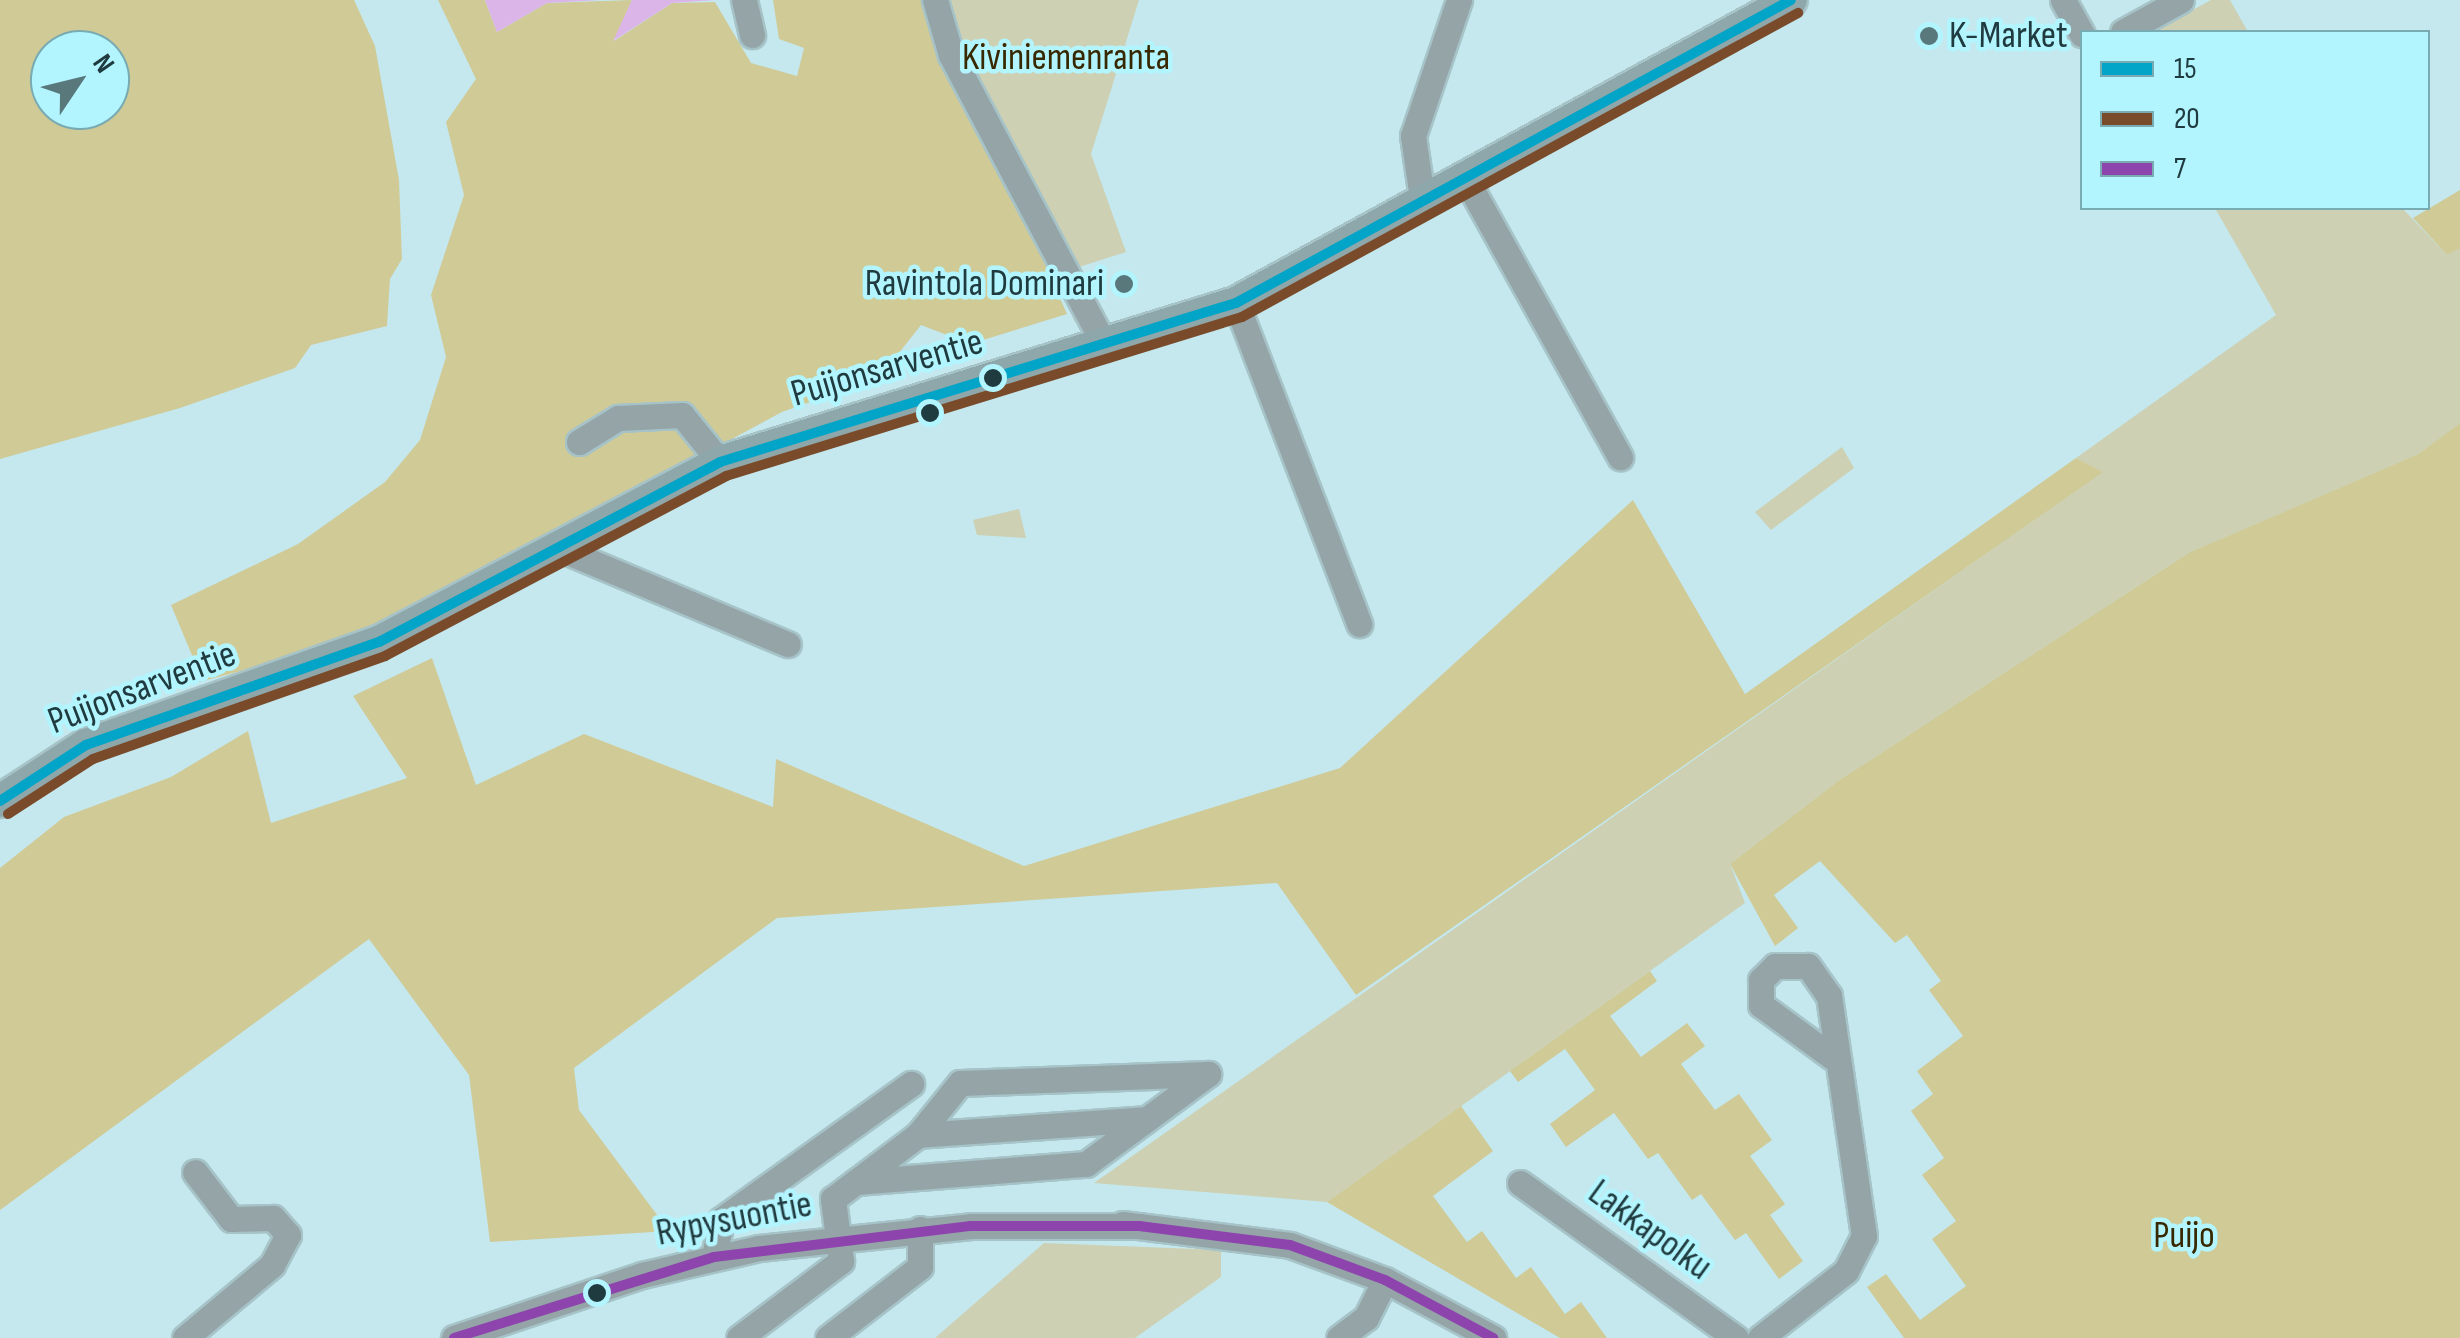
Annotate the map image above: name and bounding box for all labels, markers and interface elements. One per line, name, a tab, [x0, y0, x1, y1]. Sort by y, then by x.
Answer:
place label: K-Market	[1949, 13, 2068, 59]
marker: K-Market	[1918, 25, 1940, 47]
north arrow	[30, 30, 130, 130]
legend	[2080, 30, 2430, 210]
park label: Kiviniemenranta	[962, 35, 1170, 81]
text: N	[86, 48, 121, 79]
text: 15	[2174, 51, 2197, 87]
text: 20	[2174, 101, 2200, 137]
text: 7	[2174, 151, 2186, 187]
place label: Ravintola Dominari	[865, 261, 1104, 307]
marker: Ravintola Dominari	[1113, 273, 1135, 295]
street label: Puijonsarventie	[786, 319, 988, 417]
unlabelled marker	[983, 368, 1003, 388]
unlabelled marker	[920, 403, 940, 423]
street label: Puijonsarventie	[42, 631, 242, 745]
street label: Lakkapolku	[1579, 1170, 1721, 1290]
street label: Rypysuontie	[652, 1182, 816, 1256]
park label: Puijo	[2153, 1213, 2215, 1259]
unlabelled marker	[587, 1283, 607, 1303]

